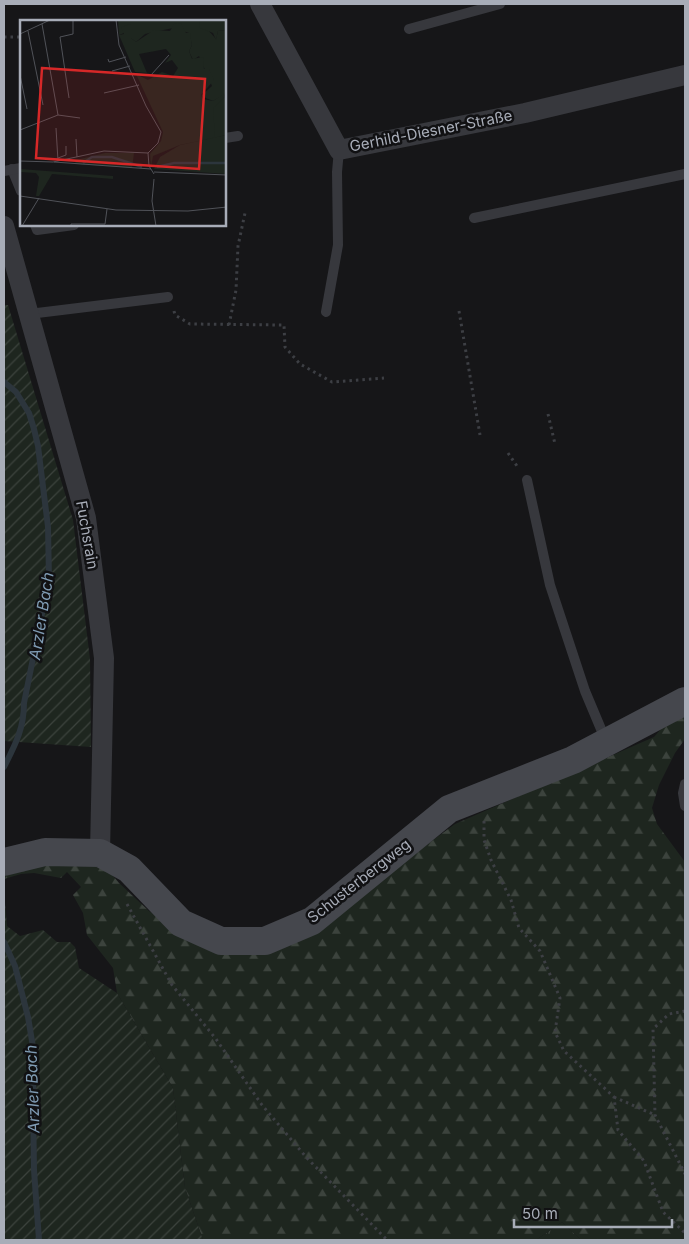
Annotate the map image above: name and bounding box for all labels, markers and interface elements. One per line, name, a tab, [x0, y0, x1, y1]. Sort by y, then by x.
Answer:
inset map	[20, 20, 226, 226]
street label: Gerhild-Diesner-Straße	[348, 105, 514, 156]
street label: Fuchsrain	[72, 499, 103, 571]
water label: Arzler Bach	[24, 571, 58, 662]
street label: Schusterbergweg	[303, 834, 414, 927]
water label: Arzler Bach	[20, 1044, 44, 1135]
scale bar	[514, 1196, 672, 1228]
text: 50 m	[522, 1204, 558, 1223]

